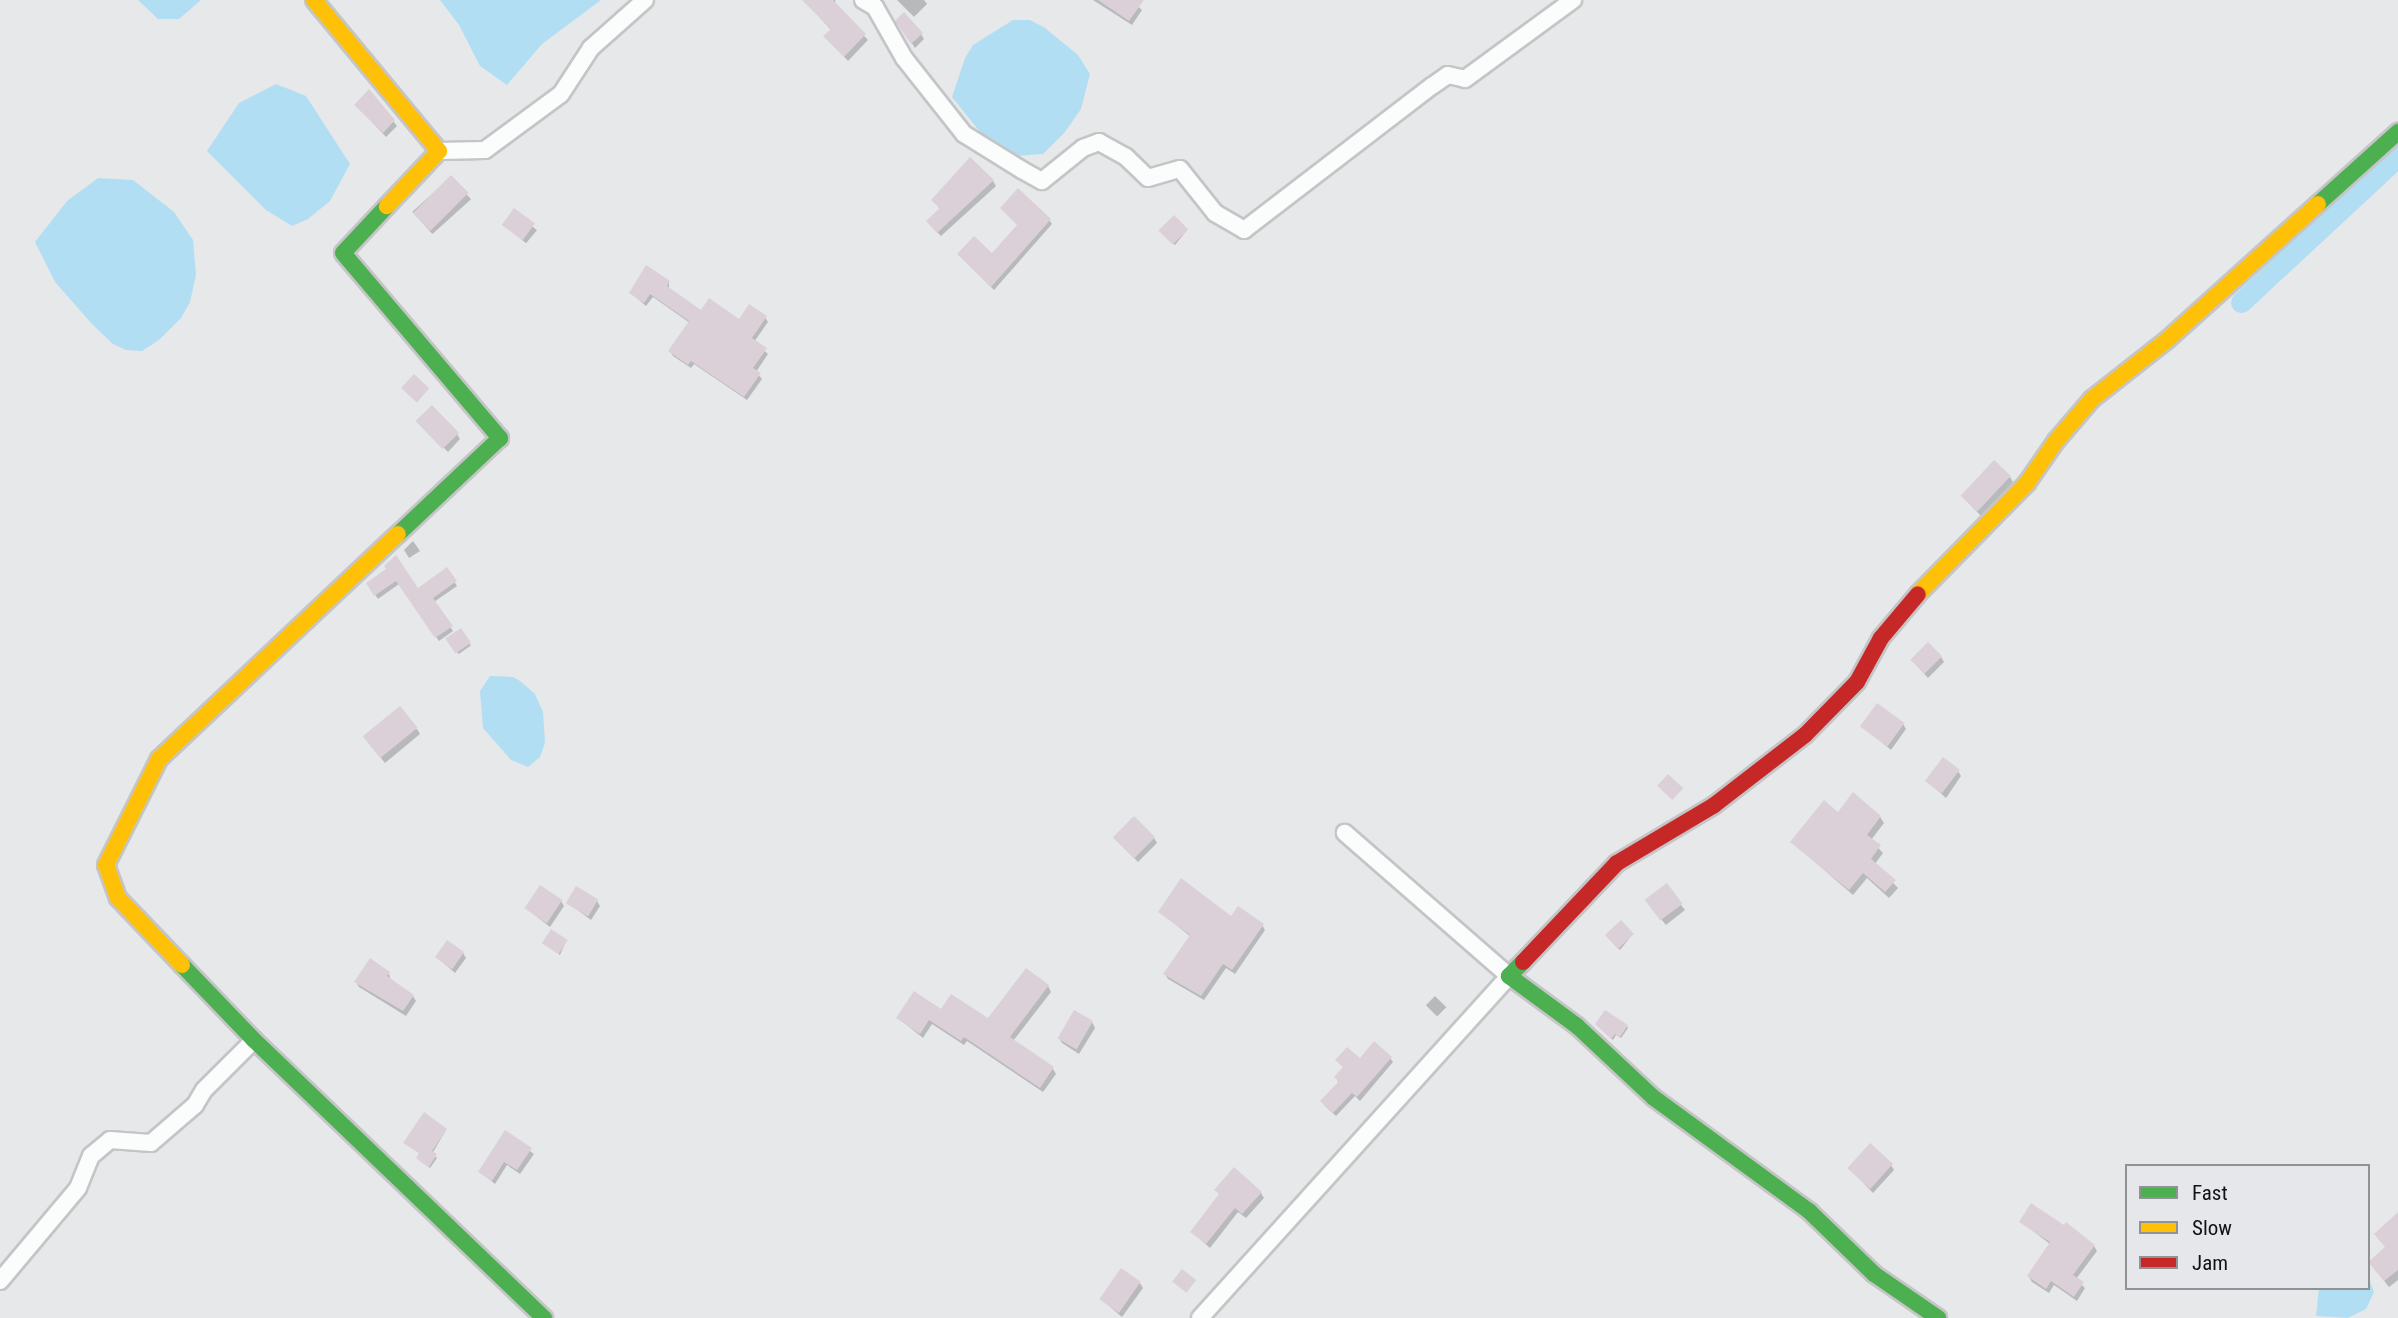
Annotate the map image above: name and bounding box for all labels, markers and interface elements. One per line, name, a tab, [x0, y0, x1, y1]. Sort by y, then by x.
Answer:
legend	[2125, 1164, 2370, 1290]
text: Fast	[2192, 1181, 2228, 1205]
text: Slow	[2192, 1216, 2232, 1240]
text: Jam	[2192, 1251, 2228, 1275]

